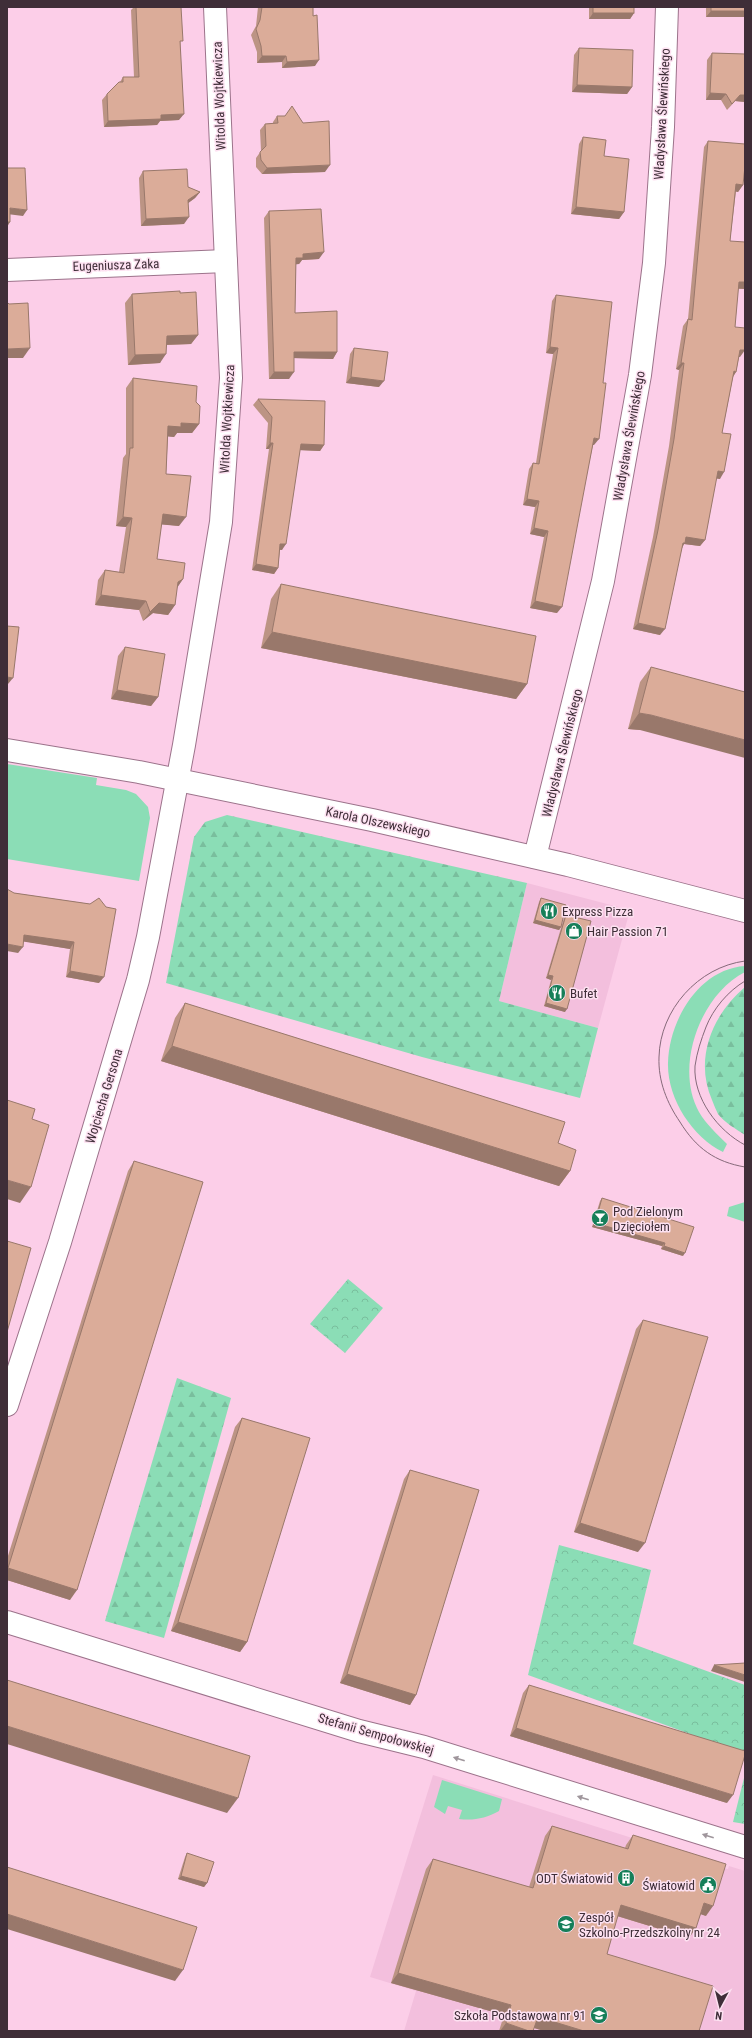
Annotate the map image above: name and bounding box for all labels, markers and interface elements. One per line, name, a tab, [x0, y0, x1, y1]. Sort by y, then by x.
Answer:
street label: Witolda Wojtkiewicza	[210, 41, 228, 151]
street label: Władysława Ślewińskiego	[651, 48, 673, 180]
street label: Eugeniusza Zaka	[72, 256, 160, 274]
street label: Witolda Wojtkiewicza	[217, 364, 237, 474]
street label: Władysława Ślewińskiego	[610, 370, 648, 502]
street label: Władysława Ślewińskiego	[539, 687, 585, 819]
street label: Karola Olszewskiego	[324, 804, 432, 840]
restaurant icon: Express Pizza	[539, 901, 559, 921]
place label: Express Pizza	[562, 904, 633, 919]
shop icon: Hair Passion 71	[564, 921, 584, 941]
place label: Hair Passion 71	[587, 924, 668, 939]
restaurant icon: Bufet	[547, 983, 567, 1003]
place label: Bufet	[570, 986, 597, 1001]
street label: Wojciecha Gersona	[82, 1047, 126, 1145]
place label: Pod Zielonym Dzięciołem	[613, 1204, 683, 1234]
bar icon: Pod Zielonym Dzięciołem	[590, 1208, 610, 1228]
street label: Stefanii Sempołowskiej	[316, 1710, 436, 1758]
one-way arrow	[453, 1756, 465, 1762]
one-way arrow	[577, 1795, 589, 1801]
one-way arrow	[701, 1833, 713, 1839]
building icon: ODT Światowid	[616, 1868, 636, 1888]
place label: ODT Światowid	[536, 1871, 613, 1886]
public building icon: Światowid	[698, 1875, 718, 1895]
place label: Światowid	[642, 1878, 695, 1893]
place label: Zespół Szkolno-Przedszkolny nr 24	[579, 1910, 721, 1940]
school or university icon: Zespół Szkolno-Przedszkolny nr 24	[556, 1914, 576, 1934]
north arrow	[700, 1986, 740, 2026]
school or university icon: Szkoła Podstawowa nr 91	[589, 2005, 609, 2025]
place label: Szkoła Podstawowa nr 91	[454, 2008, 586, 2023]
text: N	[714, 2009, 723, 2022]

